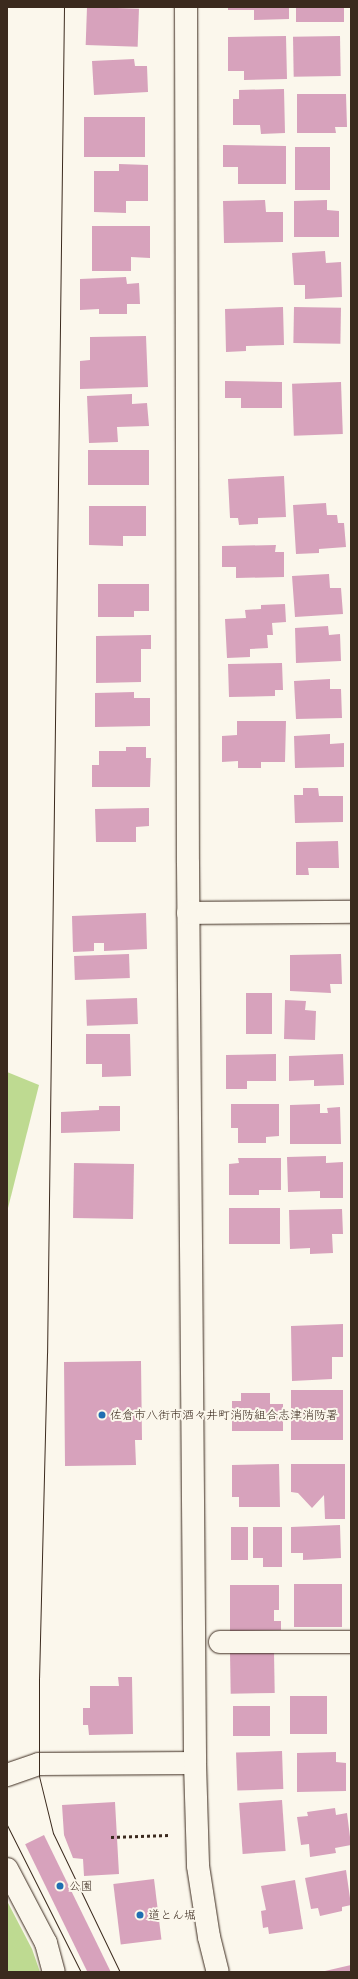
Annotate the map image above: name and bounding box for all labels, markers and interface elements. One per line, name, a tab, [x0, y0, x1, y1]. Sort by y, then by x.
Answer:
place label: 佐倉市八街市酒々井町消防組合志津消防署	[110, 1408, 338, 1422]
marker: 佐倉市八街市酒々井町消防組合志津消防署	[97, 1410, 107, 1420]
place label: 公園	[69, 1879, 93, 1893]
marker: 公園	[54, 1880, 66, 1892]
place label: 道とん堀	[148, 1908, 196, 1922]
marker: 道とん堀	[135, 1910, 145, 1920]

